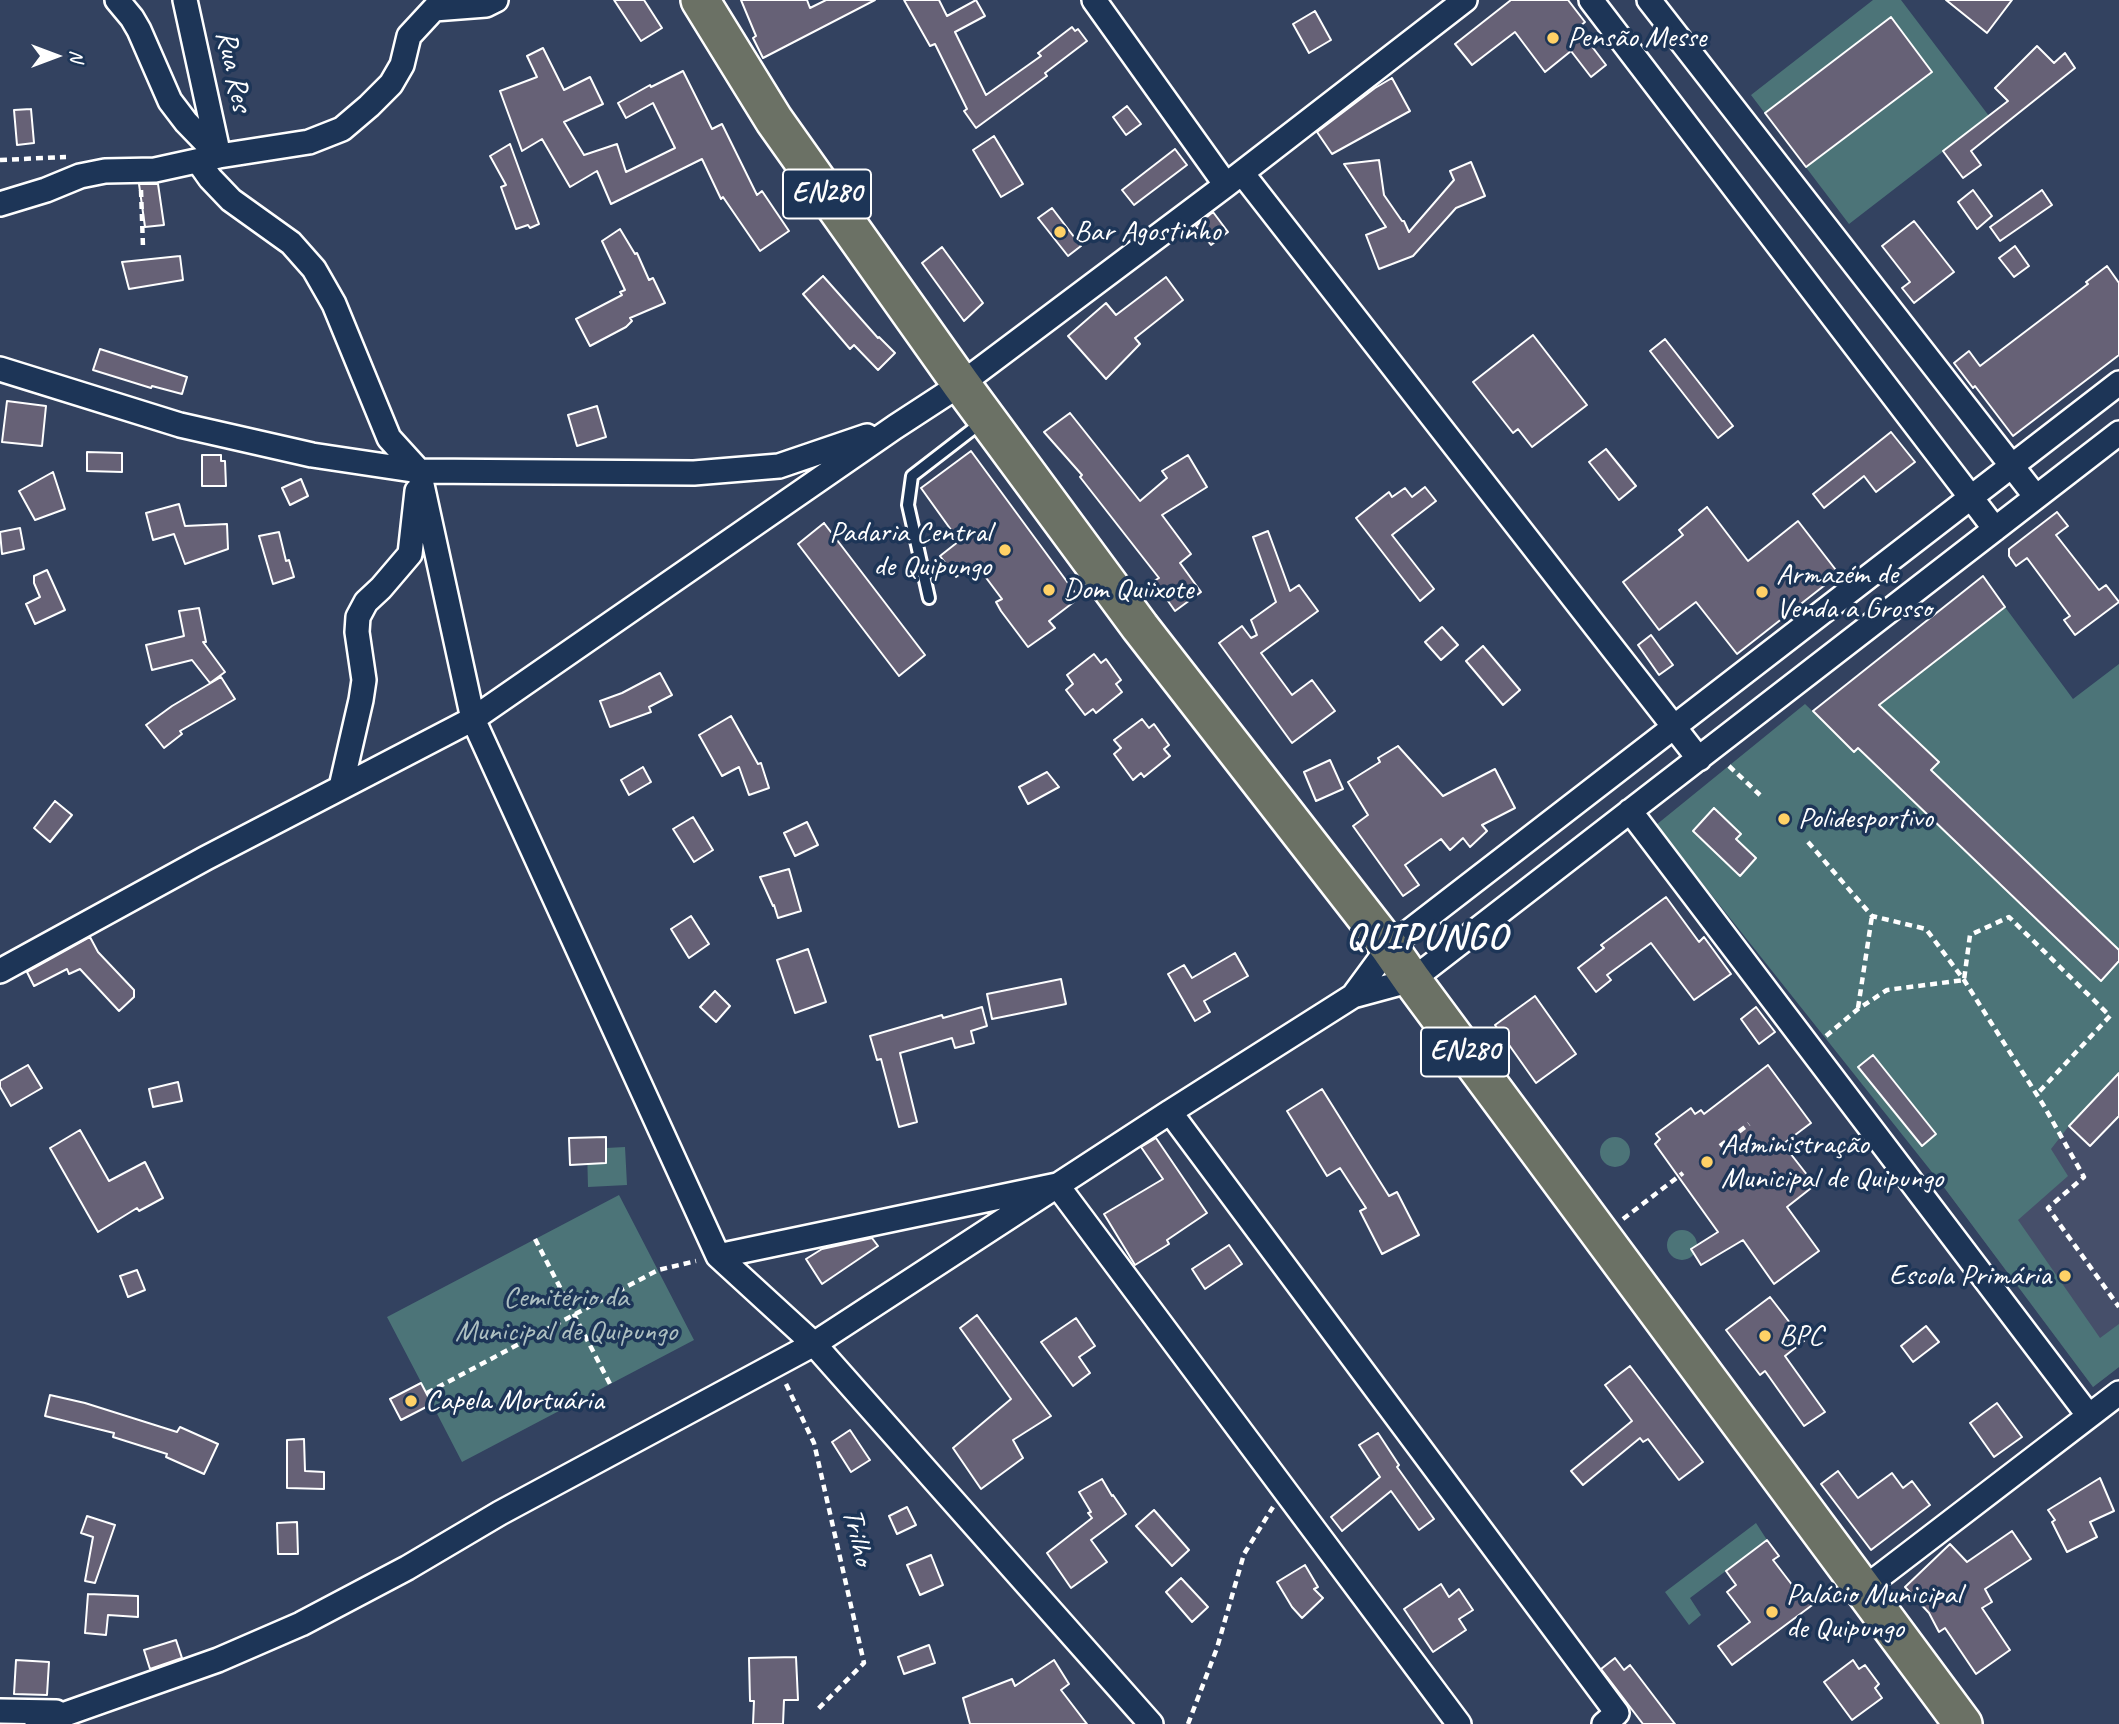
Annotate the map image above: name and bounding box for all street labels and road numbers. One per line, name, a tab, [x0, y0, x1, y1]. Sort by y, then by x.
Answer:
street label: Rua Res	[207, 27, 259, 115]
road number: EN280	[783, 170, 871, 218]
road number: EN280	[1421, 1028, 1509, 1076]
street label: Trilho	[833, 1505, 881, 1569]

